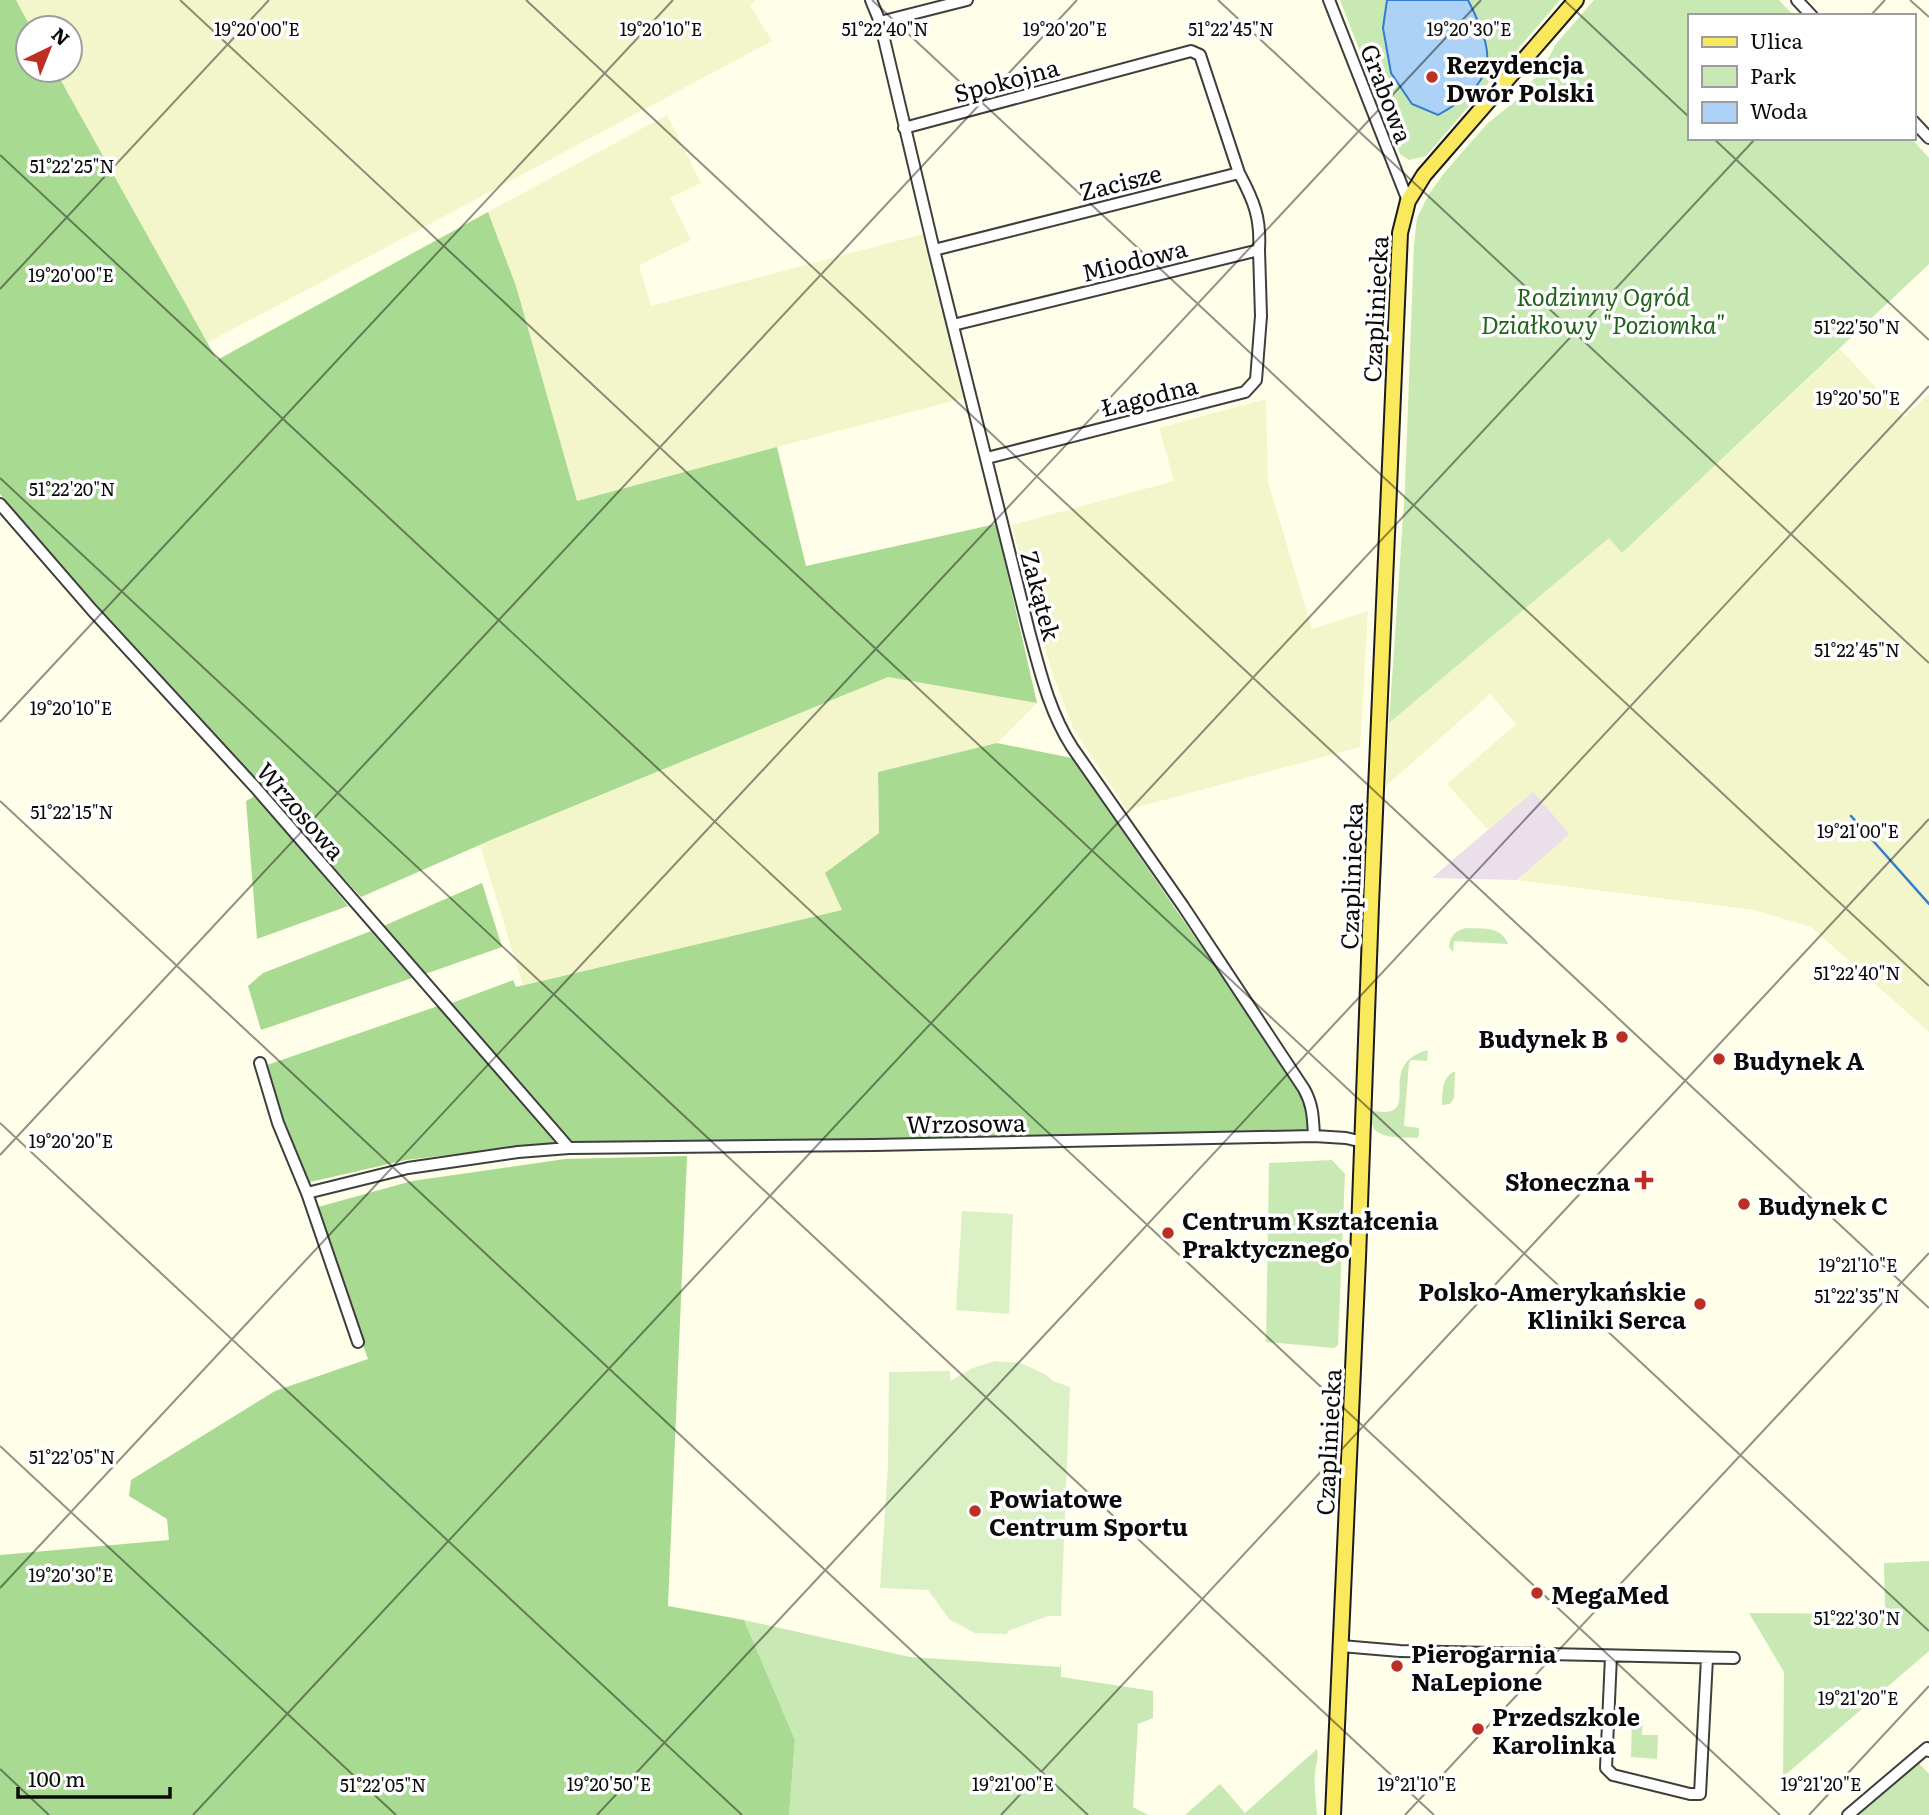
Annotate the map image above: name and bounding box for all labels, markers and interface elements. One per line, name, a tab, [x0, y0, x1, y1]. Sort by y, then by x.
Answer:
north arrow	[14, 14, 84, 84]
legend	[1688, 14, 1915, 140]
text: 19°20'00"E	[214, 15, 300, 42]
text: 19°20'10"E	[620, 15, 702, 42]
text: 51°22'40"N	[841, 15, 929, 42]
text: 19°20'20"E	[1023, 15, 1107, 42]
text: 51°22'45"N	[1188, 15, 1274, 42]
text: 19°20'30"E	[1427, 15, 1512, 42]
text: N	[46, 20, 77, 52]
text: Ulica	[1750, 24, 1804, 55]
street label: Grabowa	[1353, 38, 1423, 148]
place label: Rezydencja Dwór Polski	[1446, 46, 1594, 109]
street label: Spokojna	[950, 48, 1063, 110]
text: Park	[1750, 59, 1796, 90]
marker: Rezydencja Dwór Polski	[1424, 69, 1440, 85]
text: Woda	[1750, 94, 1808, 125]
text: 51°22'25"N	[29, 152, 115, 179]
street label: Zacisze	[1075, 154, 1165, 208]
street label: Miodowa	[1078, 229, 1190, 289]
street label: Czapliniecka	[1353, 234, 1395, 383]
text: 19°20'00"E	[28, 261, 114, 288]
park label: Rodzinny Ogród Działkowy "Poziomka"	[1481, 278, 1725, 341]
text: 51°22'50"N	[1814, 313, 1900, 340]
street label: Łagodna	[1097, 366, 1201, 424]
text: 19°20'50"E	[1816, 384, 1900, 411]
text: 51°22'20"N	[29, 475, 115, 502]
street label: Zakątek	[1013, 546, 1071, 644]
text: 51°22'45"N	[1814, 636, 1900, 663]
text: 19°20'10"E	[30, 694, 112, 721]
street label: Wrzosowa	[250, 753, 355, 867]
text: 51°22'15"N	[30, 798, 114, 825]
street label: Czapliniecka	[1330, 802, 1370, 950]
text: 19°21'00"E	[1817, 817, 1899, 844]
text: 51°22'40"N	[1813, 959, 1901, 986]
place label: Budynek B	[1478, 1020, 1608, 1055]
marker: Budynek B	[1614, 1029, 1630, 1045]
place label: Budynek A	[1733, 1042, 1864, 1077]
marker: Budynek A	[1711, 1051, 1727, 1067]
street label: Wrzosowa	[906, 1103, 1026, 1141]
text: 19°20'20"E	[29, 1127, 113, 1154]
place label: Słoneczna	[1505, 1163, 1630, 1198]
marker: Słoneczna	[1636, 1172, 1652, 1188]
place label: Budynek C	[1758, 1187, 1888, 1222]
marker: Budynek C	[1736, 1196, 1752, 1212]
place label: Centrum Kształcenia Praktycznego	[1182, 1202, 1439, 1265]
marker: Centrum Kształcenia Praktycznego	[1160, 1225, 1176, 1241]
text: 19°21'10"E	[1819, 1251, 1897, 1278]
place label: Polsko-Amerykańskie Kliniki Serca	[1418, 1273, 1686, 1336]
text: 51°22'35"N	[1814, 1282, 1900, 1309]
marker: Polsko-Amerykańskie Kliniki Serca	[1692, 1296, 1708, 1312]
street label: Czapliniecka	[1306, 1367, 1348, 1516]
text: 51°22'05"N	[29, 1443, 115, 1470]
place label: Powiatowe Centrum Sportu	[989, 1480, 1188, 1543]
marker: Powiatowe Centrum Sportu	[967, 1503, 983, 1519]
text: 19°20'30"E	[29, 1561, 114, 1588]
place label: MegaMed	[1551, 1576, 1669, 1611]
marker: MegaMed	[1529, 1585, 1545, 1601]
text: 51°22'30"N	[1813, 1604, 1901, 1631]
place label: Pierogarnia NaLepione	[1411, 1635, 1557, 1698]
marker: Pierogarnia NaLepione	[1389, 1658, 1405, 1674]
text: 19°21'20"E	[1818, 1684, 1898, 1711]
place label: Przedszkole Karolinka	[1492, 1698, 1640, 1761]
marker: Przedszkole Karolinka	[1470, 1721, 1486, 1737]
scale bar	[18, 1756, 170, 1800]
text: 100 m	[28, 1762, 85, 1793]
text: 19°20'50"E	[567, 1770, 651, 1797]
text: 19°21'00"E	[972, 1770, 1054, 1797]
text: 19°21'10"E	[1378, 1770, 1456, 1797]
text: 19°21'20"E	[1781, 1770, 1861, 1797]
text: 51°22'05"N	[340, 1771, 426, 1798]

